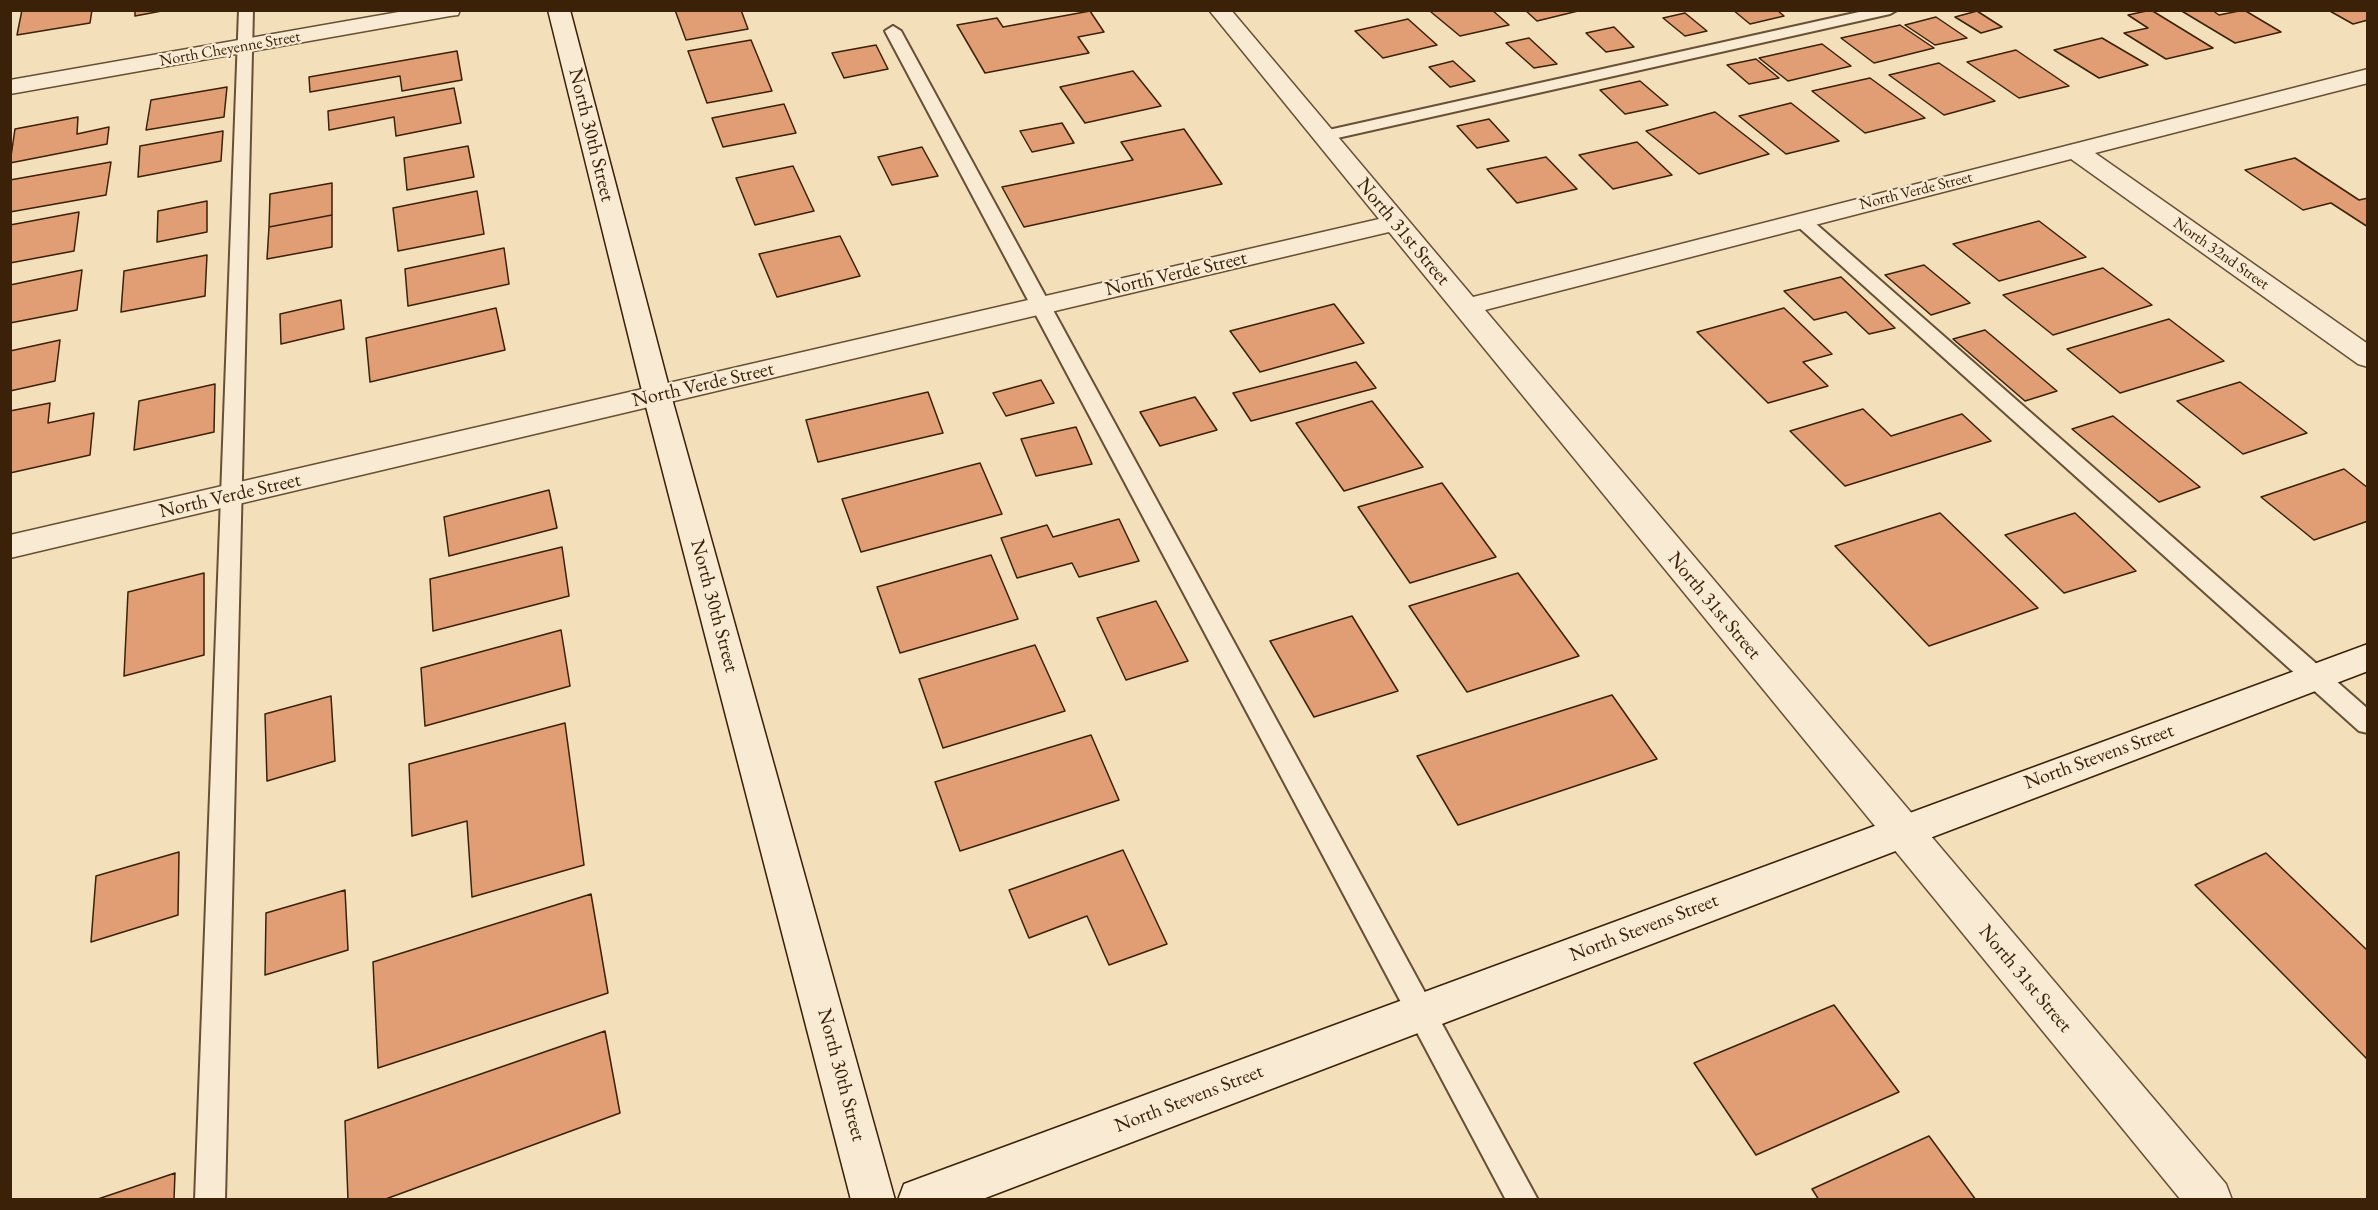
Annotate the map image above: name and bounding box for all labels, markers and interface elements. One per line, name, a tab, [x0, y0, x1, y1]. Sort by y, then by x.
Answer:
street label: North Cheyenne Street	[158, 27, 302, 71]
street label: North 30th Street	[563, 66, 619, 204]
street label: North Verde Street	[1857, 168, 1975, 214]
street label: North 31st Street	[1351, 173, 1455, 291]
street label: North 32nd Street	[2169, 214, 2273, 294]
street label: North Verde Street	[1103, 246, 1249, 302]
street label: North Verde Street	[630, 357, 776, 413]
street label: North Verde Street	[157, 468, 303, 524]
street label: North 30th Street	[685, 537, 743, 675]
street label: North 31st Street	[1662, 547, 1766, 665]
street label: North Stevens Street	[2021, 719, 2177, 795]
street label: North Stevens Street	[1566, 889, 1722, 967]
street label: North 31st Street	[1973, 920, 2077, 1038]
street label: North 30th Street	[812, 1006, 870, 1144]
street label: North Stevens Street	[1111, 1060, 1267, 1138]

